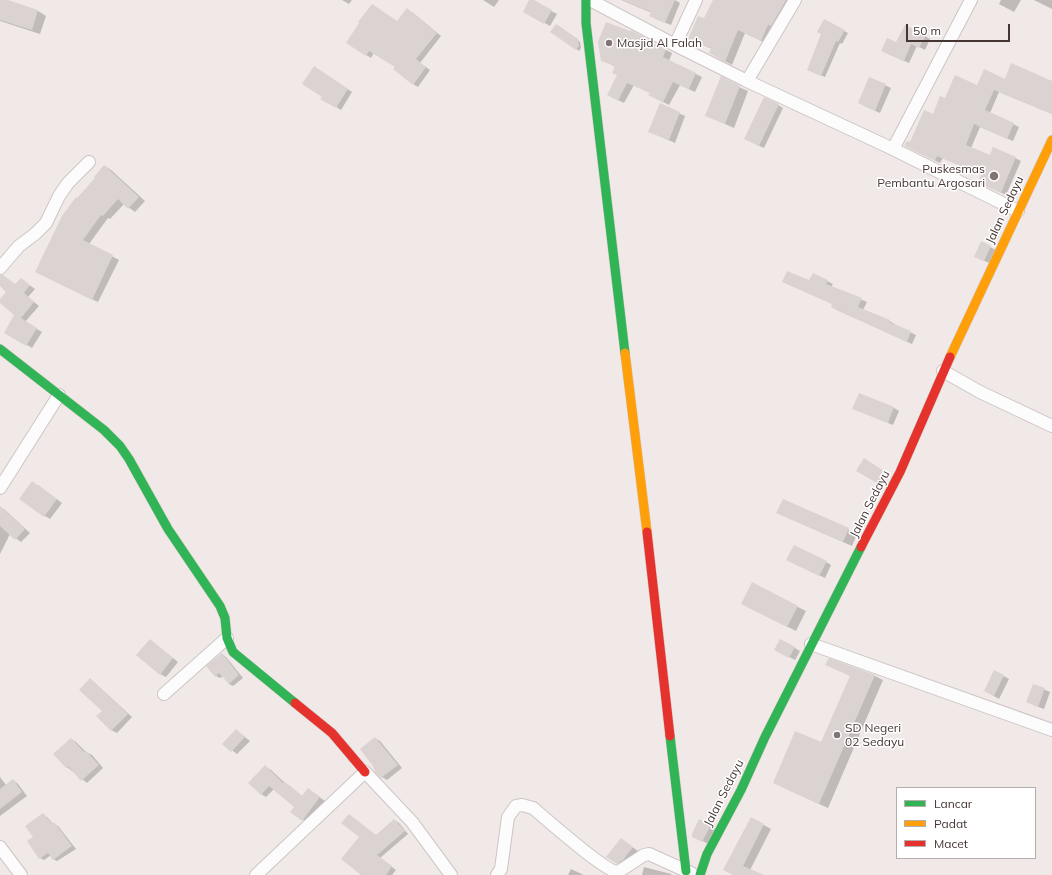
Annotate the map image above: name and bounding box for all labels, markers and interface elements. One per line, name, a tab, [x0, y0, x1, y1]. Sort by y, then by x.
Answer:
scale bar	[908, 16, 1012, 42]
text: 50 m	[913, 23, 941, 38]
place label: Masjid Al Falah	[617, 36, 702, 50]
marker: Masjid Al Falah	[604, 38, 614, 48]
place label: Puskesmas Pembantu Argosari	[877, 162, 985, 190]
marker: Puskesmas Pembantu Argosari	[988, 170, 1000, 182]
street label: Jalan Sedayu	[983, 174, 1027, 246]
street label: Jalan Sedayu	[847, 468, 893, 540]
place label: SD Negeri 02 Sedayu	[845, 721, 904, 749]
marker: SD Negeri 02 Sedayu	[832, 730, 842, 740]
street label: Jalan Sedayu	[701, 757, 747, 829]
legend	[896, 787, 1036, 859]
text: Lancar	[934, 796, 972, 811]
text: Padat	[934, 816, 967, 831]
text: Macet	[934, 836, 968, 851]

